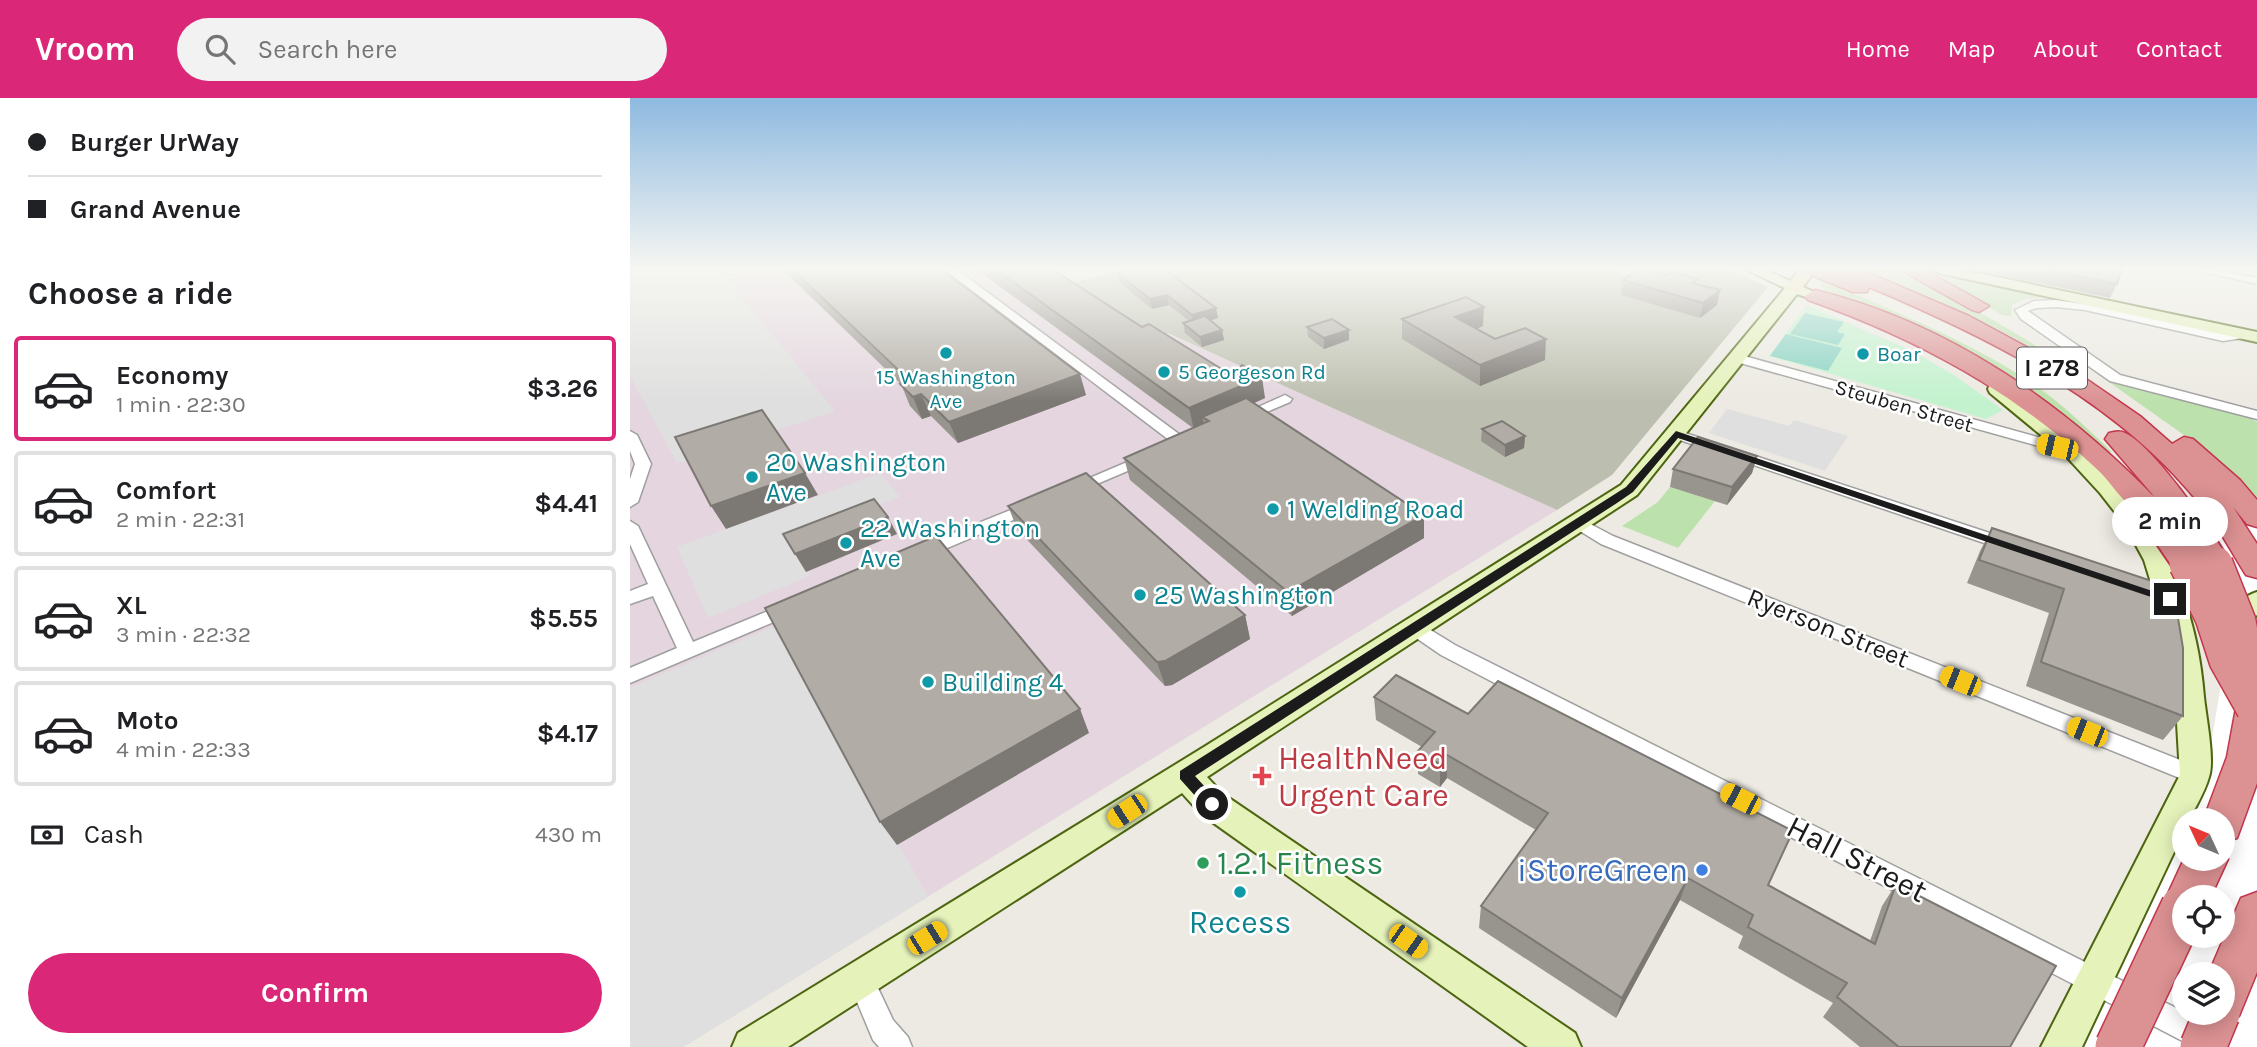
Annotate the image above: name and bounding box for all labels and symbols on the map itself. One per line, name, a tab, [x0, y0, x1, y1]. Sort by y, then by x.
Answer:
place label: Boar	[1877, 342, 1921, 366]
marker: 15 Washington Ave	[938, 345, 954, 361]
marker: Boar	[1855, 346, 1871, 362]
road number: I 278	[2017, 347, 2087, 388]
place label: 5 Georgeson Rd	[1178, 360, 1326, 384]
marker: 5 Georgeson Rd	[1156, 364, 1172, 380]
place label: 15 Washington Ave	[876, 365, 1016, 413]
street label: Steuben Street	[1832, 375, 1976, 437]
car	[2035, 432, 2080, 462]
place label: 20 Washington Ave	[766, 447, 947, 508]
marker: 20 Washington Ave	[744, 469, 760, 485]
place label: 1 Welding Road	[1287, 494, 1464, 525]
callout: 2 min	[2112, 498, 2228, 546]
marker: 1 Welding Road	[1265, 501, 1281, 517]
place label: 22 Washington Ave	[860, 513, 1040, 574]
marker: 22 Washington Ave	[838, 535, 854, 551]
place label: 25 Washington	[1154, 580, 1334, 611]
street label: Ryerson Street	[1743, 581, 1914, 675]
route end	[2154, 583, 2186, 615]
marker: 25 Washington	[1132, 587, 1148, 603]
car	[1937, 663, 1984, 699]
place label: Building 4	[942, 667, 1063, 698]
marker: Building 4	[920, 674, 936, 690]
car	[2064, 714, 2111, 750]
place label: HealthNeed Urgent Care	[1278, 740, 1449, 814]
marker: HealthNeed Urgent Care	[1252, 766, 1272, 786]
car	[1717, 780, 1764, 818]
route start	[1196, 788, 1228, 820]
car	[1104, 791, 1151, 831]
street label: Hall Street	[1781, 808, 1933, 910]
north arrow	[2172, 808, 2235, 872]
place label: 1.2.1 Fitness	[1217, 845, 1383, 882]
place label: iStoreGreen	[1517, 852, 1688, 889]
marker: 1.2.1 Fitness	[1195, 855, 1211, 871]
marker: iStoreGreen	[1694, 862, 1710, 878]
marker: Recess	[1232, 884, 1248, 900]
place label: Recess	[1189, 904, 1291, 941]
car	[904, 918, 951, 958]
car	[1385, 920, 1432, 962]

